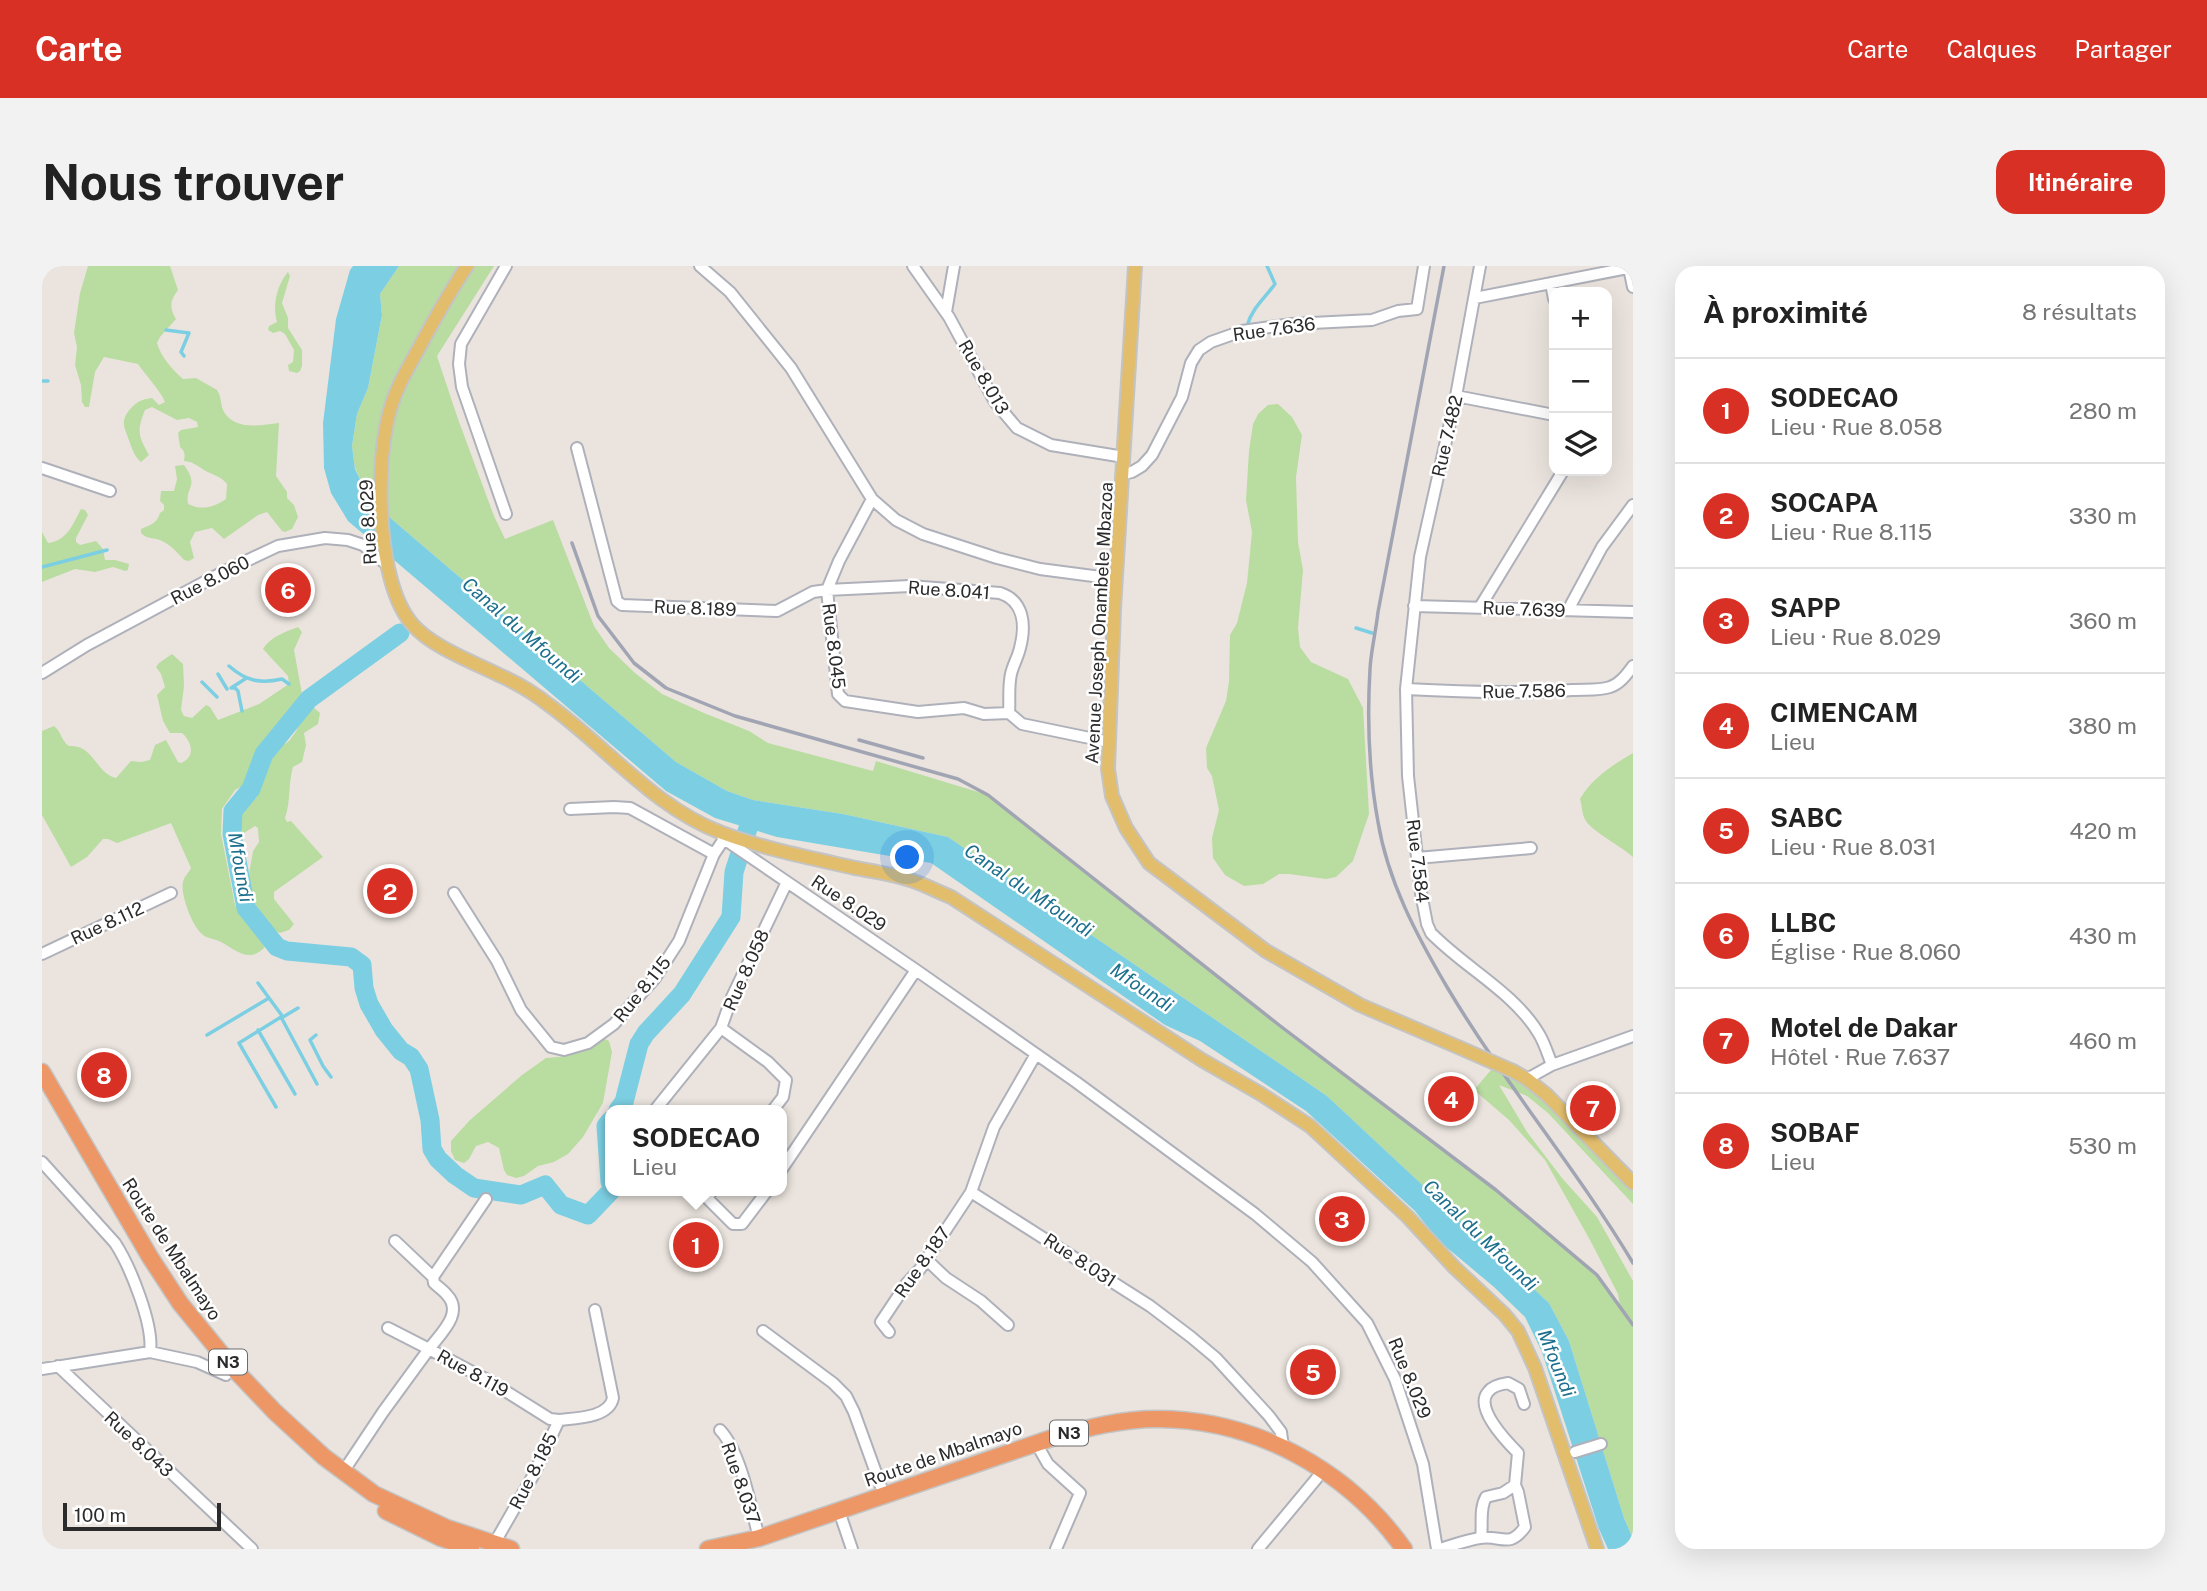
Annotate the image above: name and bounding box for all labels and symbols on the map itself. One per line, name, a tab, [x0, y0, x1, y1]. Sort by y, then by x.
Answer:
street label: Rue 7.636	[1231, 313, 1317, 345]
street label: Rue 8.013	[954, 336, 1014, 418]
street label: Rue 7.482	[1427, 393, 1467, 479]
street label: Rue 8.029	[355, 479, 381, 565]
street label: Avenue Joseph Onambele Mbazoa	[1081, 481, 1117, 765]
street label: Rue 8.060	[167, 551, 253, 609]
pin: 6	[265, 564, 311, 616]
water label: Canal du Mfoundi	[458, 572, 586, 688]
street label: Rue 8.041	[907, 577, 991, 603]
street label: Rue 8.189	[653, 596, 737, 620]
street label: Rue 7.639	[1482, 597, 1566, 621]
street label: Rue 8.045	[818, 602, 850, 690]
street label: Rue 7.586	[1482, 680, 1566, 702]
street label: Rue 7.584	[1402, 818, 1434, 904]
water label: Mfoundi	[224, 830, 258, 904]
water label: Canal du Mfoundi	[961, 839, 1098, 941]
your location	[890, 840, 924, 874]
pin: 2	[367, 865, 413, 917]
street label: Rue 8.029	[808, 870, 890, 936]
street label: Rue 8.112	[67, 897, 147, 949]
street label: Rue 8.058	[719, 926, 773, 1014]
street label: Rue 8.115	[609, 952, 675, 1026]
water label: Mfoundi	[1107, 958, 1178, 1016]
pin: 8	[81, 1049, 127, 1101]
pin: 4	[1428, 1073, 1474, 1125]
pin: 7	[1570, 1082, 1616, 1134]
street label: Route de Mbalmayo	[118, 1174, 226, 1324]
water label: Canal du Mfoundi	[1419, 1175, 1543, 1295]
pin: 3	[1319, 1193, 1365, 1245]
pin: 1	[673, 1219, 719, 1271]
street label: Rue 8.187	[890, 1222, 954, 1302]
street label: Rue 8.031	[1040, 1229, 1120, 1291]
water label: Mfoundi	[1534, 1326, 1581, 1400]
street label: Rue 8.029	[1384, 1334, 1436, 1422]
street label: Rue 8.119	[434, 1345, 512, 1401]
pin: 5	[1290, 1346, 1336, 1398]
road number: N3	[209, 1350, 247, 1374]
street label: Rue 8.043	[100, 1407, 178, 1481]
street label: Route de Mbalmayo	[861, 1417, 1025, 1491]
road number: N3	[1050, 1420, 1088, 1446]
street label: Rue 8.185	[505, 1429, 561, 1513]
street label: Rue 8.037	[717, 1439, 765, 1527]
scale bar	[63, 1500, 220, 1532]

